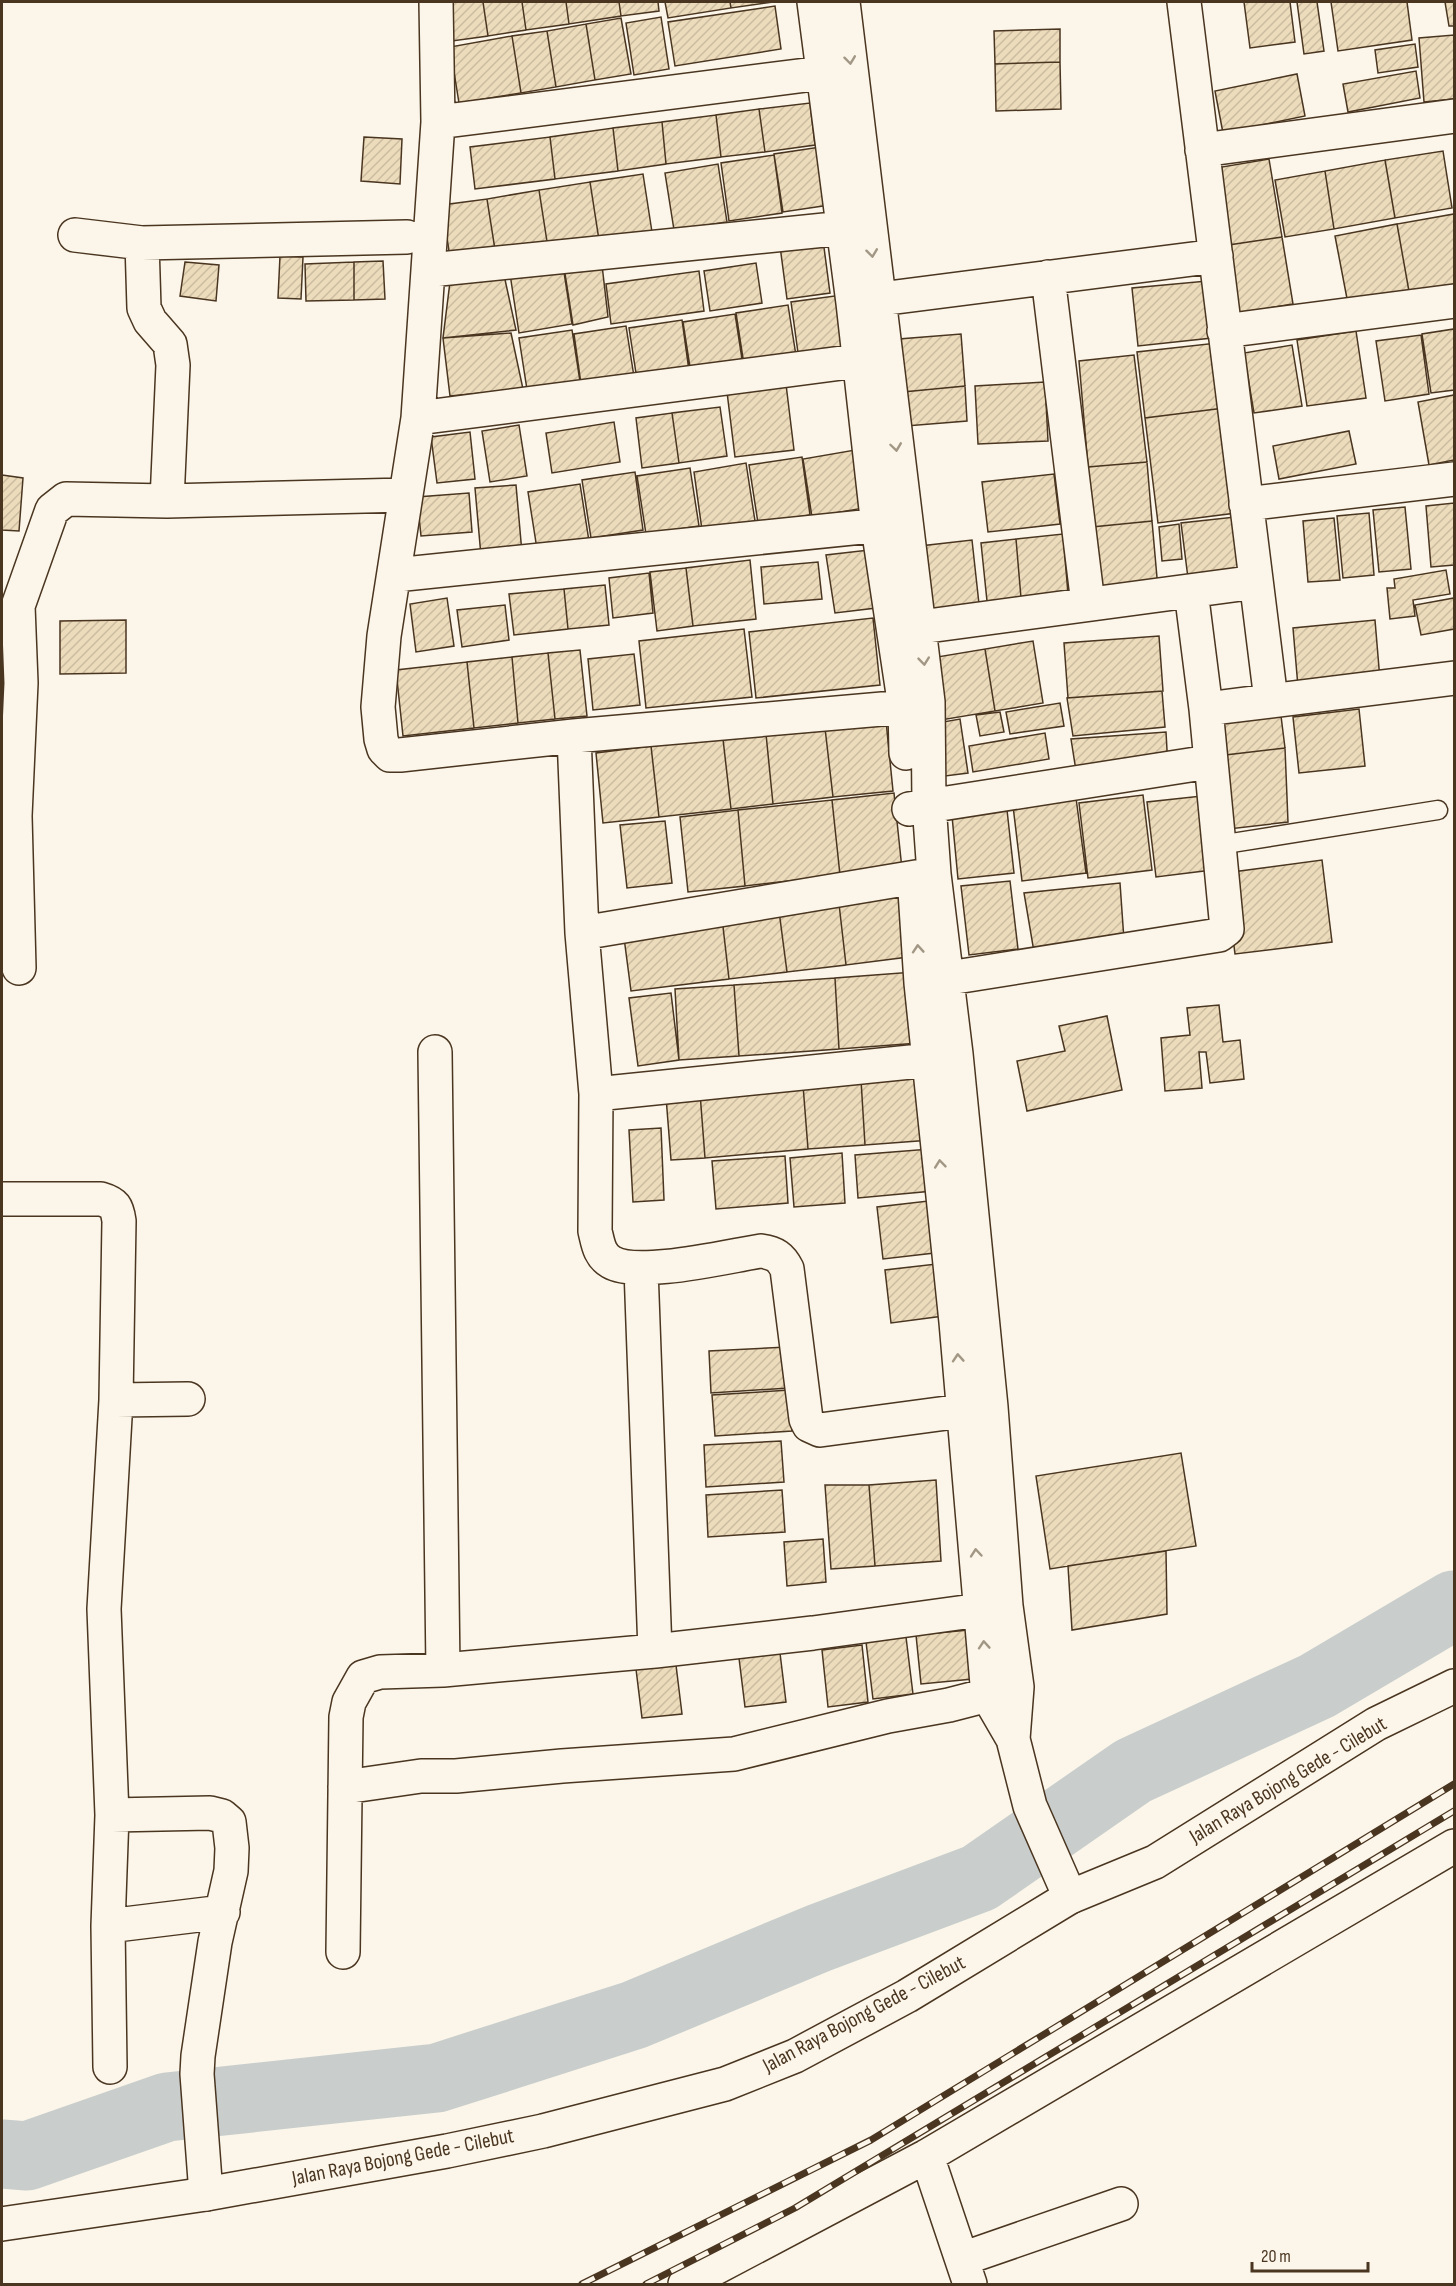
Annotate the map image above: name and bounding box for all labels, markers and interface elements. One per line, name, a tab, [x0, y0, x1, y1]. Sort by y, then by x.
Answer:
one-way arrow	[843, 55, 856, 64]
one-way arrow	[865, 249, 877, 258]
one-way arrow	[890, 442, 902, 451]
one-way arrow	[917, 656, 930, 666]
one-way arrow	[912, 945, 925, 954]
one-way arrow	[934, 1160, 947, 1169]
one-way arrow	[952, 1354, 965, 1363]
one-way arrow	[970, 1548, 983, 1557]
one-way arrow	[978, 1640, 991, 1649]
street label: Jalan Raya Bojong Gede - Cilebut	[1184, 1711, 1391, 1849]
street label: Jalan Raya Bojong Gede - Cilebut	[758, 1950, 969, 2078]
street label: Jalan Raya Bojong Gede - Cilebut	[289, 2123, 516, 2191]
scale bar	[1252, 2235, 1368, 2273]
text: 20 m	[1261, 2246, 1291, 2267]

